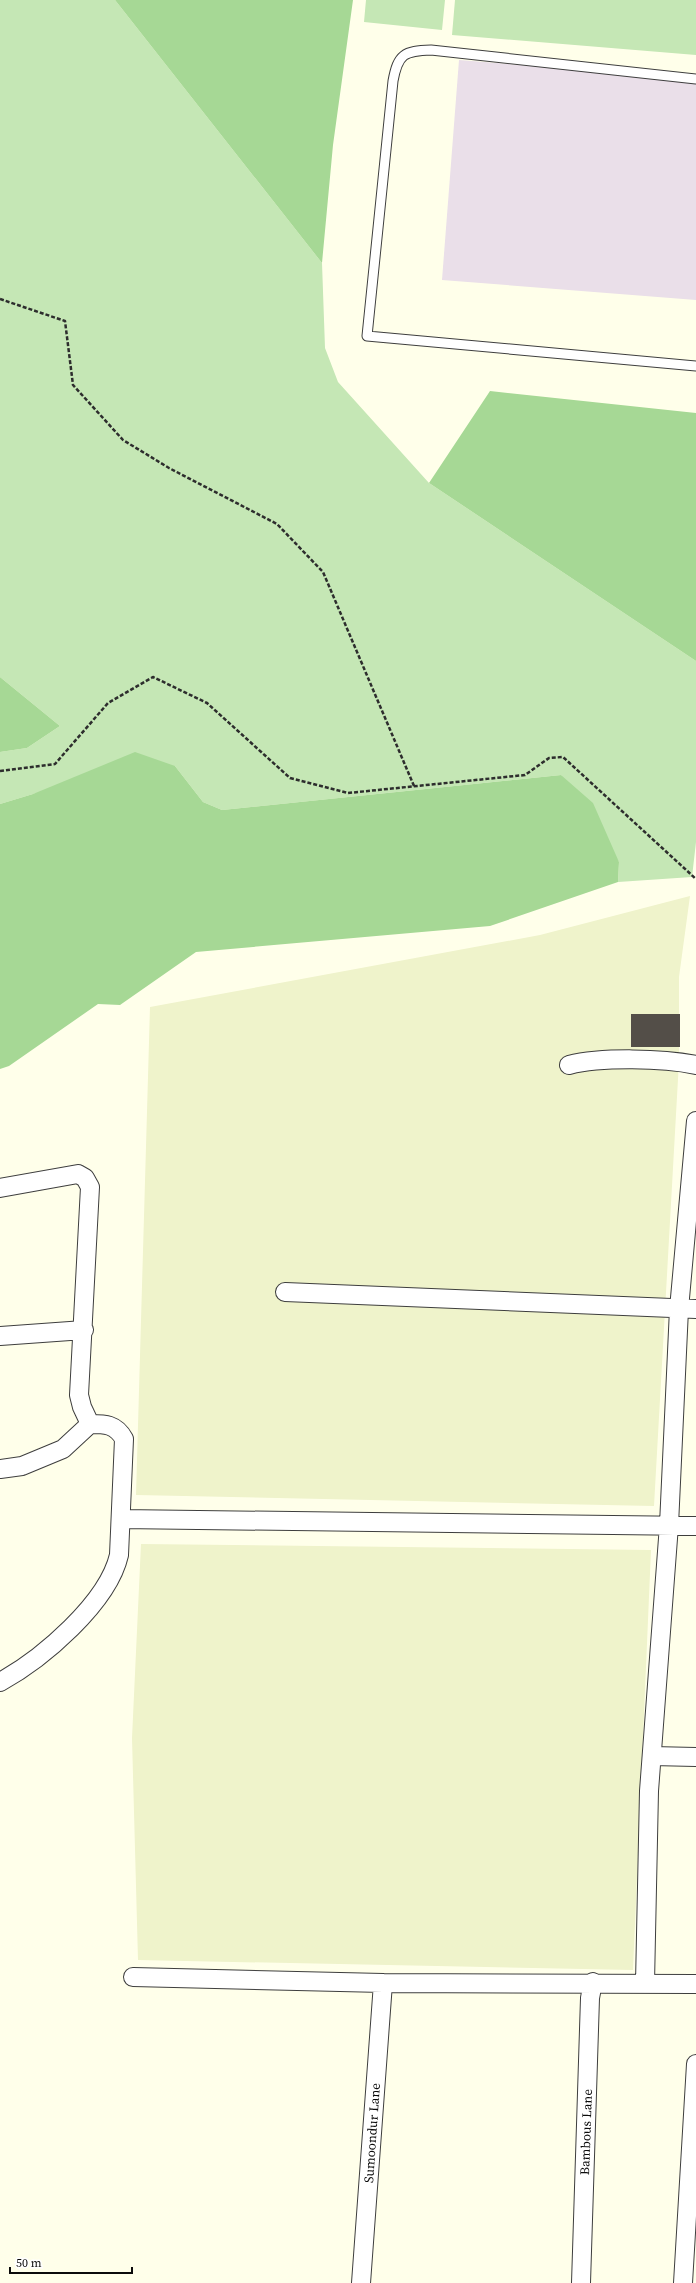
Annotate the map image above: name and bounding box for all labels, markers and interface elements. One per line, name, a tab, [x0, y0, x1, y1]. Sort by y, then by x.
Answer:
street label: Sumoondur Lane	[360, 2082, 384, 2184]
street label: Bambous Lane	[576, 2088, 596, 2175]
scale bar	[10, 2249, 132, 2275]
text: 50 m	[16, 2255, 42, 2271]

